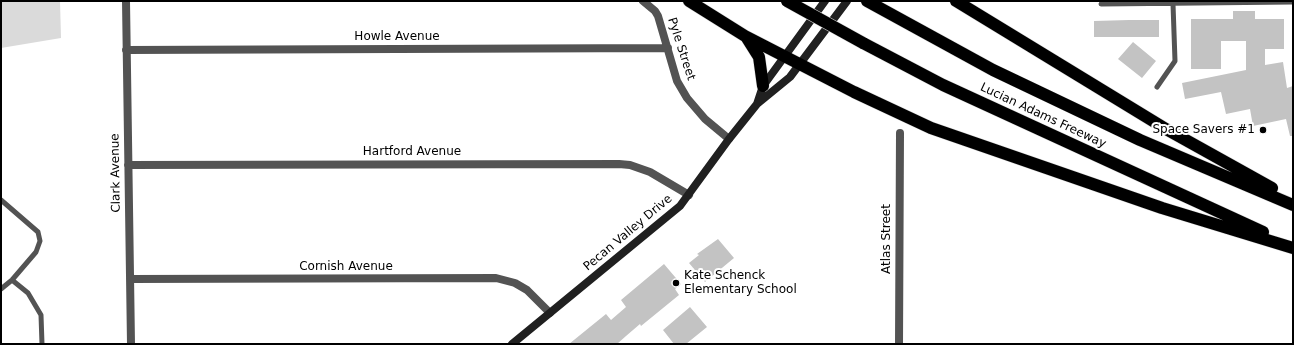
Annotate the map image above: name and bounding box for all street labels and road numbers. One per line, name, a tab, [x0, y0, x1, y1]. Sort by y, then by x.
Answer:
street label: Pyle Street	[664, 16, 698, 82]
street label: Howle Avenue	[354, 30, 440, 44]
street label: Lucian Adams Freeway	[978, 80, 1108, 152]
street label: Clark Avenue	[108, 133, 124, 213]
street label: Hartford Avenue	[363, 145, 461, 159]
street label: Pecan Valley Drive	[581, 192, 675, 274]
street label: Atlas Street	[880, 204, 894, 274]
street label: Cornish Avenue	[299, 260, 393, 274]

